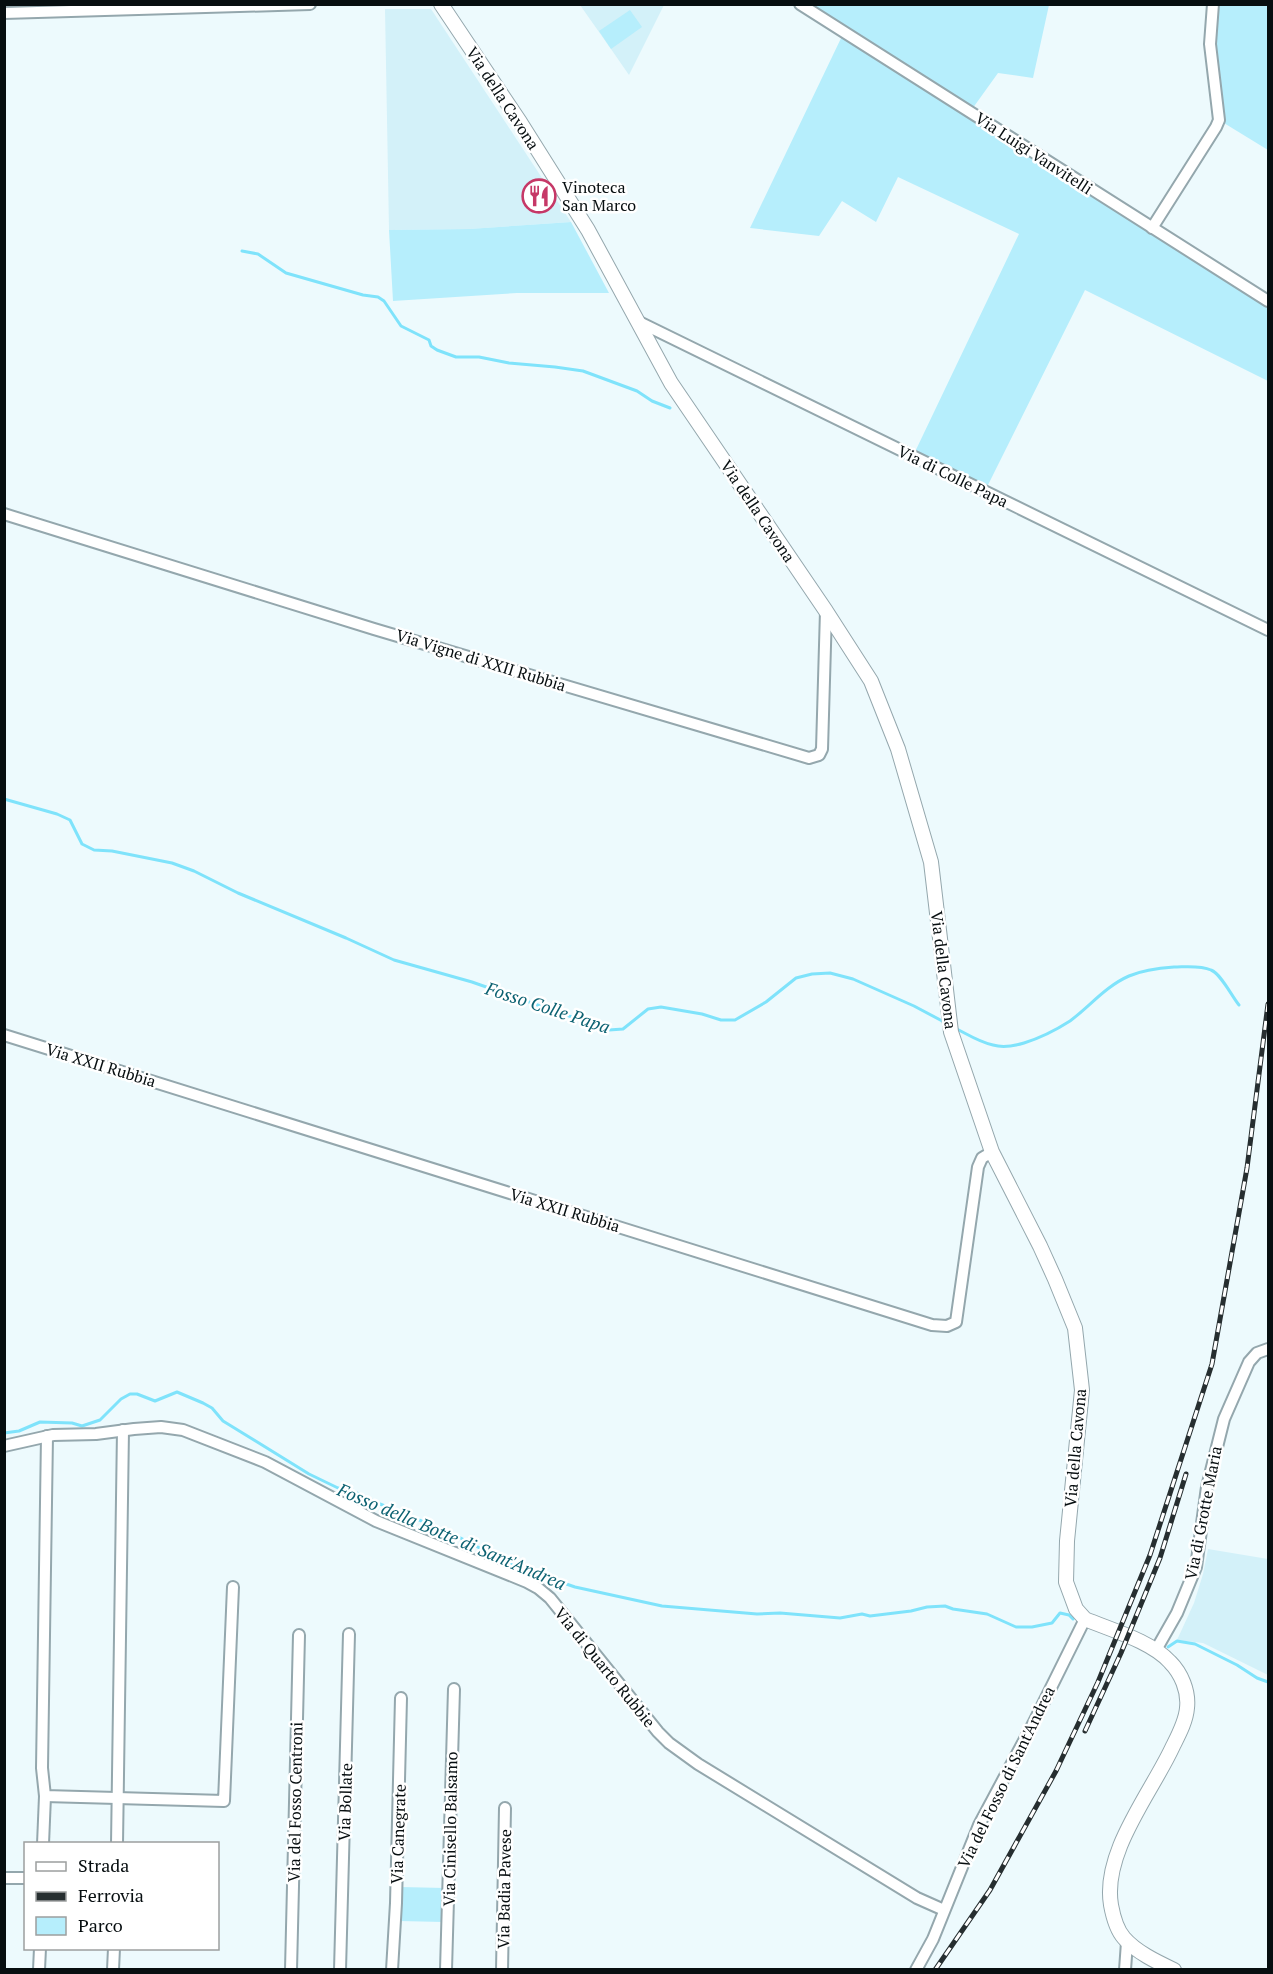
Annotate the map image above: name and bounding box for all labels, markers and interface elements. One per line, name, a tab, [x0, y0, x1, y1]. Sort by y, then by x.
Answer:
street label: Via della Cavona	[461, 42, 545, 154]
street label: Via Luigi Vanvitelli	[971, 107, 1097, 199]
place label: Vinoteca San Marco	[562, 176, 636, 216]
restaurant icon: Vinoteca San Marco	[521, 178, 557, 214]
street label: Via di Colle Papa	[894, 440, 1012, 512]
street label: Via della Cavona	[716, 456, 800, 566]
street label: Via Vigne di XXII Rubbia	[393, 624, 569, 696]
street label: Via della Cavona	[926, 910, 962, 1030]
water label: Fosso Colle Papa	[482, 975, 613, 1038]
street label: Via XXII Rubbia	[43, 1038, 159, 1092]
street label: Via XXII Rubbia	[507, 1183, 623, 1237]
street label: Via della Cavona	[1059, 1388, 1091, 1508]
street label: Via di Grotte Maria	[1179, 1444, 1227, 1582]
water label: Fosso della Botte di Sant'Andrea	[333, 1477, 570, 1595]
street label: Via di Quarto Rubbie	[550, 1602, 660, 1732]
street label: Via del Fosso di Sant'Andrea	[952, 1682, 1060, 1872]
street label: Via del Fosso Centroni	[283, 1722, 307, 1882]
street label: Via Cinisello Balsamo	[438, 1751, 462, 1907]
street label: Via Bollate	[333, 1763, 357, 1841]
street label: Via Canegrate	[385, 1783, 411, 1885]
street label: Via Badia Pavese	[492, 1829, 516, 1949]
legend	[24, 1842, 219, 1950]
text: Strada	[78, 1853, 129, 1877]
text: Ferrovia	[78, 1883, 144, 1907]
text: Parco	[78, 1913, 123, 1937]

